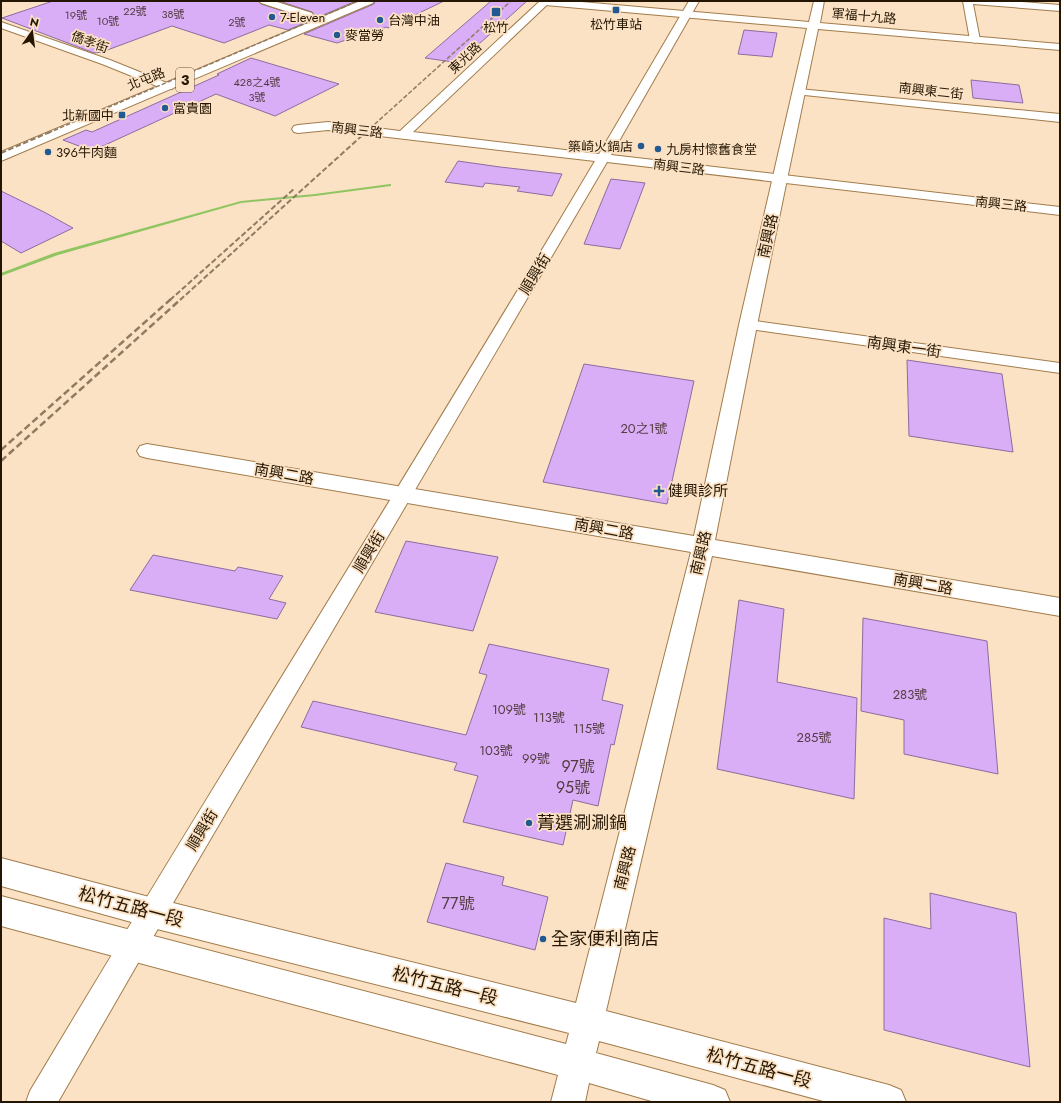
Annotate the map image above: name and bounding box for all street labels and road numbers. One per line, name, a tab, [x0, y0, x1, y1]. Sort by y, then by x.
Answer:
street label: 軍福十九路	[831, 4, 897, 28]
street label: 僑孝街	[68, 26, 112, 58]
street label: 東光路	[444, 38, 486, 78]
street label: 北屯路	[124, 63, 168, 95]
road number: 3	[176, 68, 194, 92]
street label: 南興東二街	[898, 78, 964, 104]
street label: 南興三路	[330, 117, 384, 143]
street label: 南興三路	[652, 154, 706, 180]
street label: 南興三路	[974, 192, 1028, 216]
street label: 南興路	[753, 212, 783, 260]
street label: 順興街	[514, 249, 556, 299]
street label: 南興東一街	[865, 331, 943, 363]
street label: 南興二路	[253, 458, 315, 490]
street label: 南興二路	[573, 513, 635, 545]
street label: 順興街	[348, 527, 390, 577]
street label: 南興路	[685, 529, 717, 577]
street label: 南興二路	[892, 568, 954, 600]
street label: 順興街	[181, 805, 223, 855]
street label: 南興路	[609, 843, 641, 893]
street label: 松竹五路一段	[75, 880, 187, 934]
street label: 松竹五路一段	[389, 960, 501, 1012]
street label: 松竹五路一段	[703, 1041, 815, 1095]

